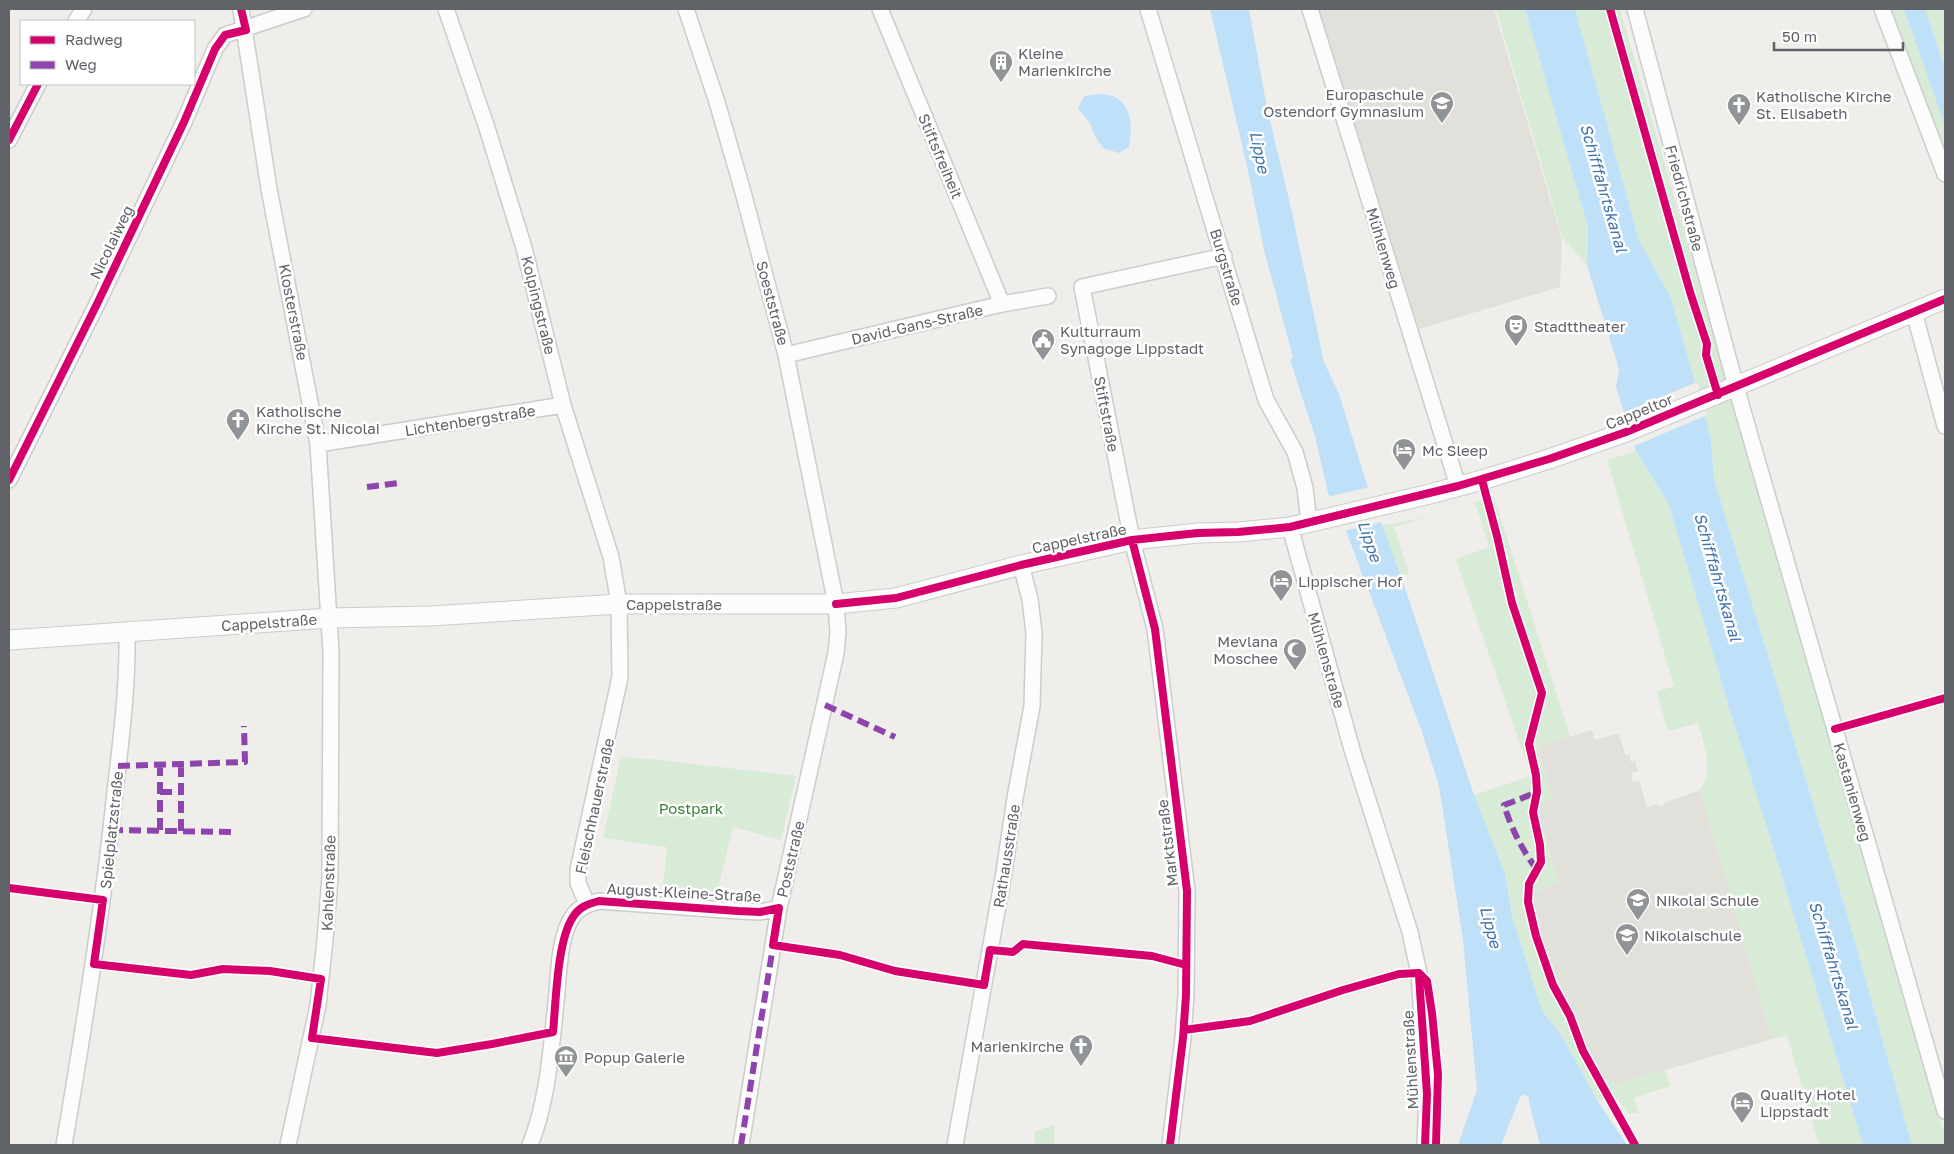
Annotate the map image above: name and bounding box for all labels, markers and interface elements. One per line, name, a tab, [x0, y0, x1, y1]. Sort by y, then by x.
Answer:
legend	[20, 20, 195, 85]
scale bar	[1774, 20, 1903, 52]
text: 50 m	[1782, 27, 1817, 45]
text: Radweg	[65, 30, 123, 48]
place label: Kleine Marienkirche	[1018, 44, 1112, 79]
building icon: Kleine Marienkirche	[988, 49, 1014, 83]
text: Weg	[65, 55, 97, 73]
place label: Europaschule Ostendorf Gymnasium	[1263, 85, 1424, 120]
place label: Katholische Kirche St. Elisabeth	[1756, 87, 1892, 122]
school or university icon: Europaschule Ostendorf Gymnasium	[1429, 90, 1455, 124]
church icon: Katholische Kirche St. Elisabeth	[1726, 92, 1752, 126]
street label: Stiftsfreiheit	[915, 111, 967, 201]
water label: Schifffahrtskanal	[1576, 121, 1632, 255]
water label: Lippe	[1246, 129, 1275, 176]
street label: Friedrichstraße	[1662, 143, 1708, 254]
street label: Nicolaiweg	[85, 202, 137, 282]
street label: Mühlenweg	[1363, 205, 1405, 291]
street label: Burgstraße	[1207, 226, 1247, 308]
street label: Kolpingstraße	[518, 254, 560, 356]
street label: Soeststraße	[753, 259, 793, 348]
street label: Klosterstraße	[276, 262, 312, 362]
street label: David-Gans-Straße	[849, 300, 985, 348]
theatre icon: Stadttheater	[1503, 313, 1529, 347]
place label: Stadttheater	[1534, 317, 1626, 335]
place label: Kulturraum Synagoge Lippstadt	[1060, 322, 1204, 357]
public building icon: Kulturraum Synagoge Lippstadt	[1030, 327, 1056, 361]
street label: Stiftstraße	[1091, 375, 1123, 454]
street label: Cappeltor	[1603, 389, 1676, 433]
street label: Lichtenbergstraße	[403, 401, 537, 439]
place label: Katholische Kirche St. Nicolai	[256, 402, 380, 437]
church icon: Katholische Kirche St. Nicolai	[225, 407, 251, 441]
hotel icon: Mc Sleep	[1391, 437, 1417, 471]
place label: Mc Sleep	[1422, 441, 1488, 459]
water label: Schifffahrtskanal	[1690, 510, 1746, 644]
water label: Lippe	[1354, 518, 1387, 566]
street label: Cappelstraße	[1030, 519, 1128, 557]
hotel icon: Lippischer Hof	[1268, 568, 1294, 602]
place label: Lippischer Hof	[1298, 572, 1403, 590]
street label: Cappelstraße	[626, 595, 722, 613]
street label: Cappelstraße	[220, 610, 318, 634]
street label: Mühlenstraße	[1305, 610, 1349, 710]
place label: Mevlana Moschee	[1213, 632, 1278, 667]
mosque icon: Mevlana Moschee	[1282, 637, 1308, 671]
street label: Fleischhauerstraße	[571, 736, 617, 876]
street label: Kastanienweg	[1830, 740, 1876, 844]
street label: Spielplatzstraße	[96, 770, 126, 890]
street label: Marktstraße	[1153, 798, 1181, 888]
park label: Postpark	[659, 799, 724, 817]
street label: Rathausstraße	[989, 803, 1023, 909]
street label: Poststraße	[772, 819, 808, 899]
street label: Kahlenstraße	[317, 834, 339, 931]
street label: August-Kleine-Straße	[606, 879, 762, 905]
school or university icon: Nikolai Schule	[1625, 887, 1651, 921]
place label: Nikolai Schule	[1656, 891, 1759, 909]
water label: Schifffahrtskanal	[1805, 899, 1863, 1032]
water label: Lippe	[1476, 904, 1507, 952]
school or university icon: Nikolaischule	[1614, 922, 1640, 956]
place label: Nikolaischule	[1644, 926, 1742, 944]
street label: Mühlenstraße	[1398, 1010, 1422, 1110]
church icon: Marienkirche	[1068, 1033, 1094, 1067]
place label: Marienkirche	[971, 1037, 1064, 1055]
museum icon: Popup Galerie	[553, 1044, 579, 1078]
place label: Popup Galerie	[584, 1048, 685, 1066]
place label: Quality Hotel Lippstadt	[1760, 1085, 1856, 1120]
hotel icon: Quality Hotel Lippstadt	[1729, 1090, 1755, 1124]

